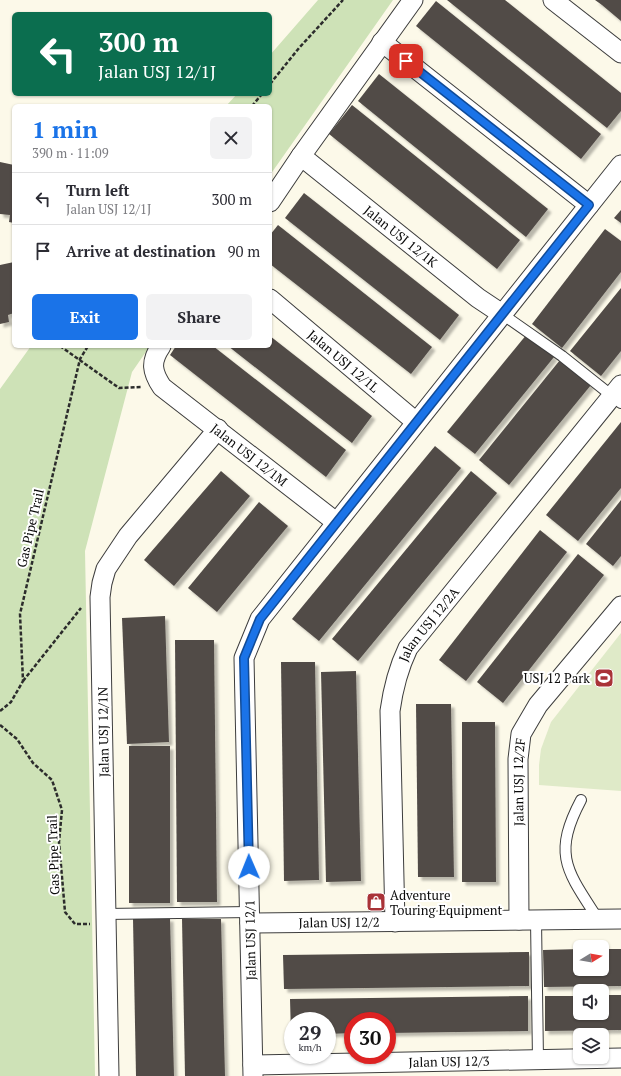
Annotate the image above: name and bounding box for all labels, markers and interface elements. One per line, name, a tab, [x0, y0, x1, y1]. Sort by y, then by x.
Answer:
text: 300 m	[98, 23, 179, 60]
icon: left	[32, 28, 84, 80]
pin	[389, 44, 423, 78]
icon: arrive	[395, 50, 417, 72]
text: Jalan USJ 12/1J	[98, 59, 216, 83]
text: 1 min	[32, 113, 98, 145]
button: close	[210, 117, 252, 159]
text: 390 m · 11:09	[32, 144, 109, 162]
text: Turn left	[66, 180, 130, 200]
icon: left	[32, 188, 54, 210]
text: 300 m	[211, 189, 252, 209]
text: Jalan USJ 12/1J	[66, 200, 151, 218]
street label: Jalan USJ 12/1K	[360, 201, 442, 271]
icon: arrive	[32, 240, 54, 262]
text: Arrive at destination	[66, 241, 216, 261]
text: 90 m	[228, 241, 260, 261]
button: Exit	[32, 294, 138, 340]
button: Share	[146, 294, 252, 340]
street label: Jalan USJ 12/1L	[304, 326, 383, 396]
street label: Jalan USJ 12/1M	[207, 419, 291, 490]
street label: Gas Pipe Trail	[12, 487, 48, 569]
street label: Jalan USJ 12/2A	[394, 583, 463, 664]
sports icon: USJ 12 Park	[593, 667, 615, 689]
place label: USJ 12 Park	[524, 669, 590, 687]
street label: Jalan USJ 12/1N	[93, 686, 113, 777]
street label: Jalan USJ 12/2F	[509, 737, 529, 826]
street label: Gas Pipe Trail	[43, 815, 63, 895]
position arrow	[228, 846, 270, 888]
place label: Adventure Touring Equipment	[390, 886, 502, 919]
shop icon: Adventure Touring Equipment	[365, 891, 387, 913]
street label: Jalan USJ 12/1	[240, 899, 260, 981]
street label: Jalan USJ 12/2	[298, 913, 380, 931]
north arrow	[573, 940, 609, 976]
map controls	[573, 940, 609, 1064]
button: sound	[573, 984, 609, 1020]
speed limit sign: 30	[344, 1012, 396, 1064]
text: 29	[299, 1019, 321, 1046]
button: layers	[573, 1028, 609, 1064]
text: km/h	[298, 1041, 322, 1054]
street label: Jalan USJ 12/3	[408, 1052, 490, 1071]

